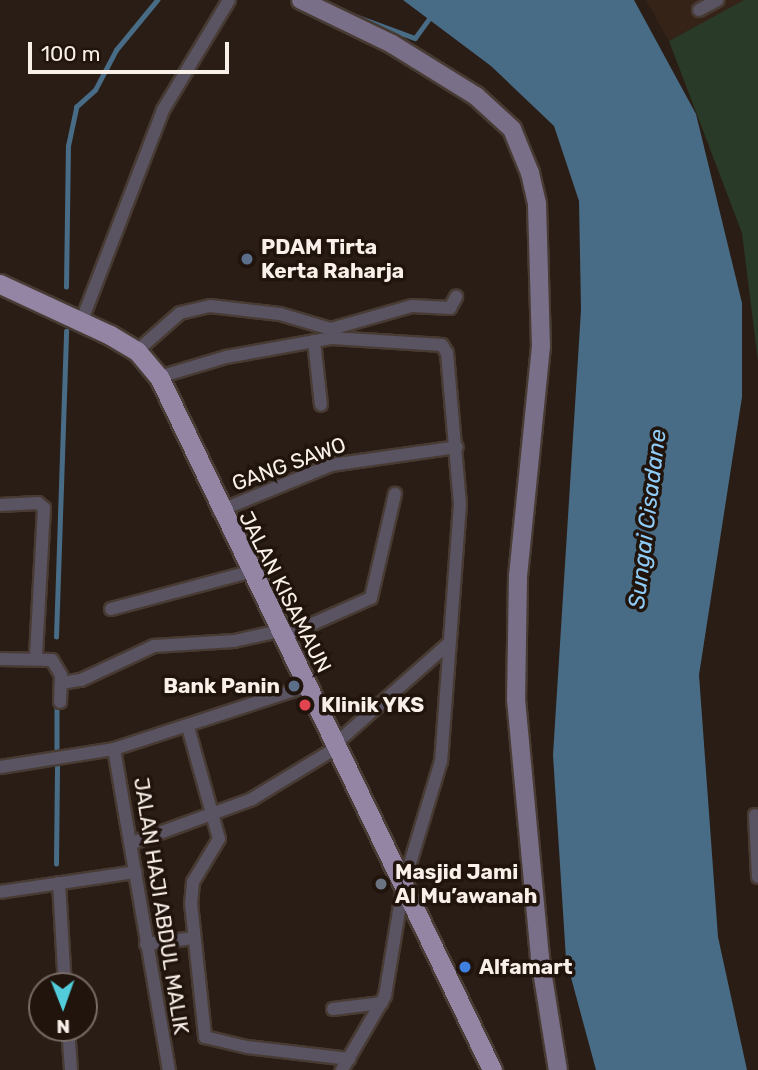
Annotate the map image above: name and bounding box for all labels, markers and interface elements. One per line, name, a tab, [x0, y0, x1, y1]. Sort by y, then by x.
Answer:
scale bar	[32, 28, 233, 72]
text: 100 m	[41, 41, 100, 66]
place label: PDAM Tirta Kerta Raharja	[261, 234, 404, 284]
marker: PDAM Tirta Kerta Raharja	[239, 251, 255, 267]
water label: Sungai Cisadane	[622, 428, 672, 610]
street label: GANG SAWO	[229, 432, 349, 496]
street label: JALAN KISAMAUN	[233, 507, 337, 677]
place label: Bank Panin	[163, 673, 280, 699]
marker: Bank Panin	[286, 678, 302, 694]
place label: Klinik YKS	[321, 692, 425, 718]
marker: Klinik YKS	[295, 695, 315, 715]
street label: JALAN HAJI ABDUL MALIK	[128, 775, 194, 1037]
place label: Masjid Jami Al Mu’awanah	[395, 859, 537, 909]
marker: Masjid Jami Al Mu’awanah	[373, 876, 389, 892]
place label: Alfamart	[479, 954, 573, 980]
marker: Alfamart	[457, 959, 473, 975]
north arrow	[28, 972, 98, 1042]
text: N	[56, 1015, 70, 1038]

